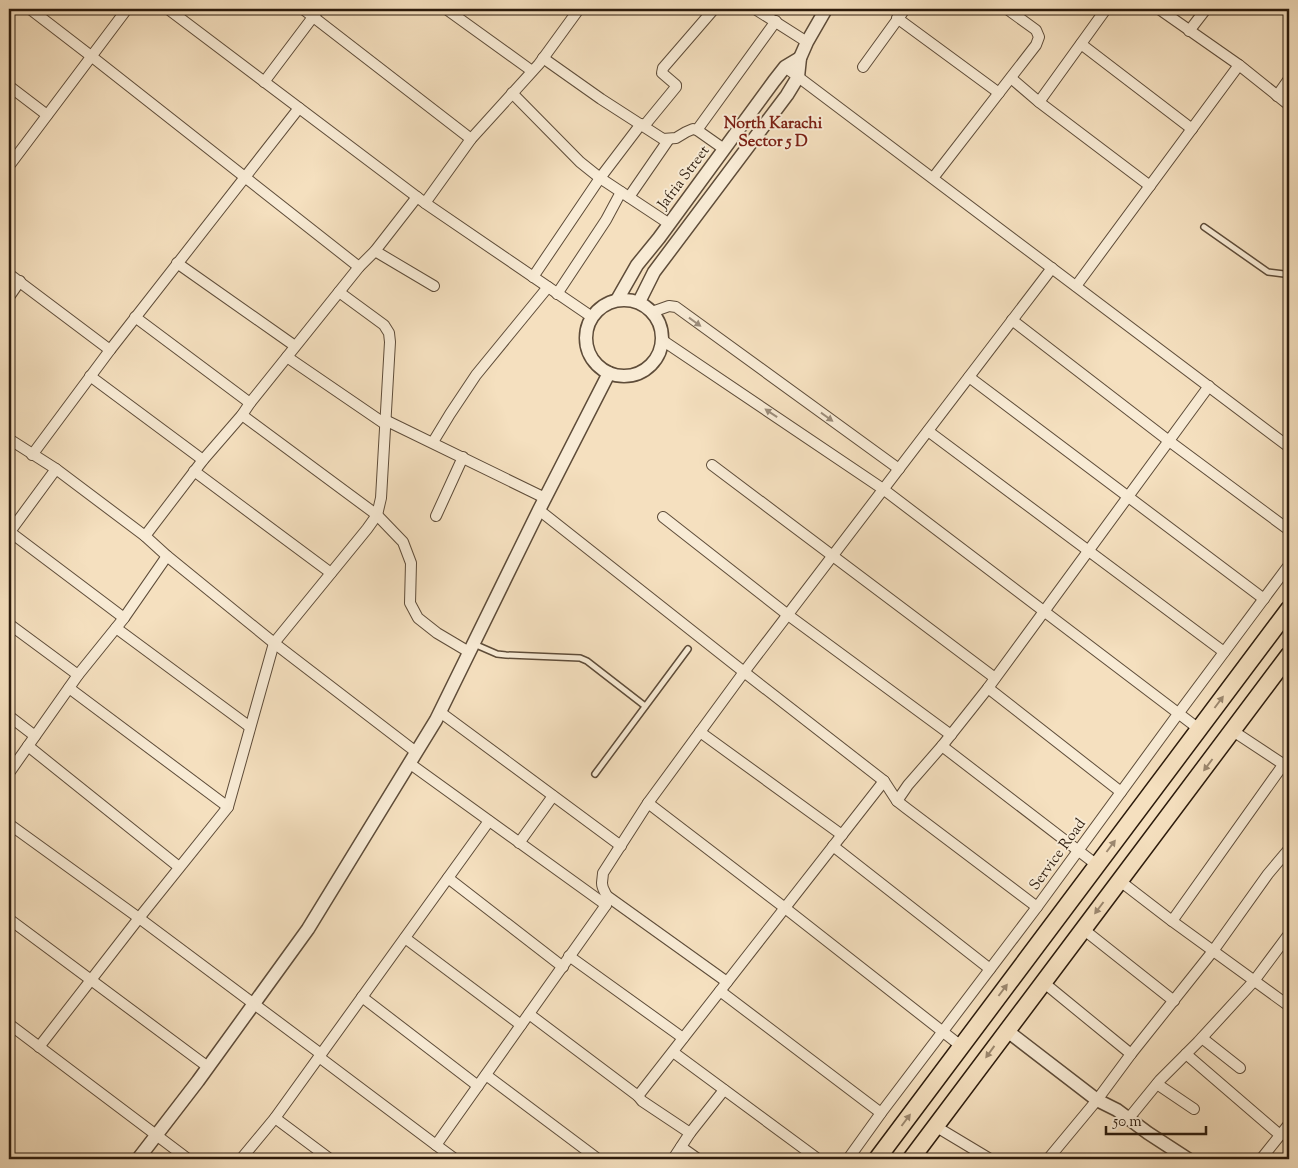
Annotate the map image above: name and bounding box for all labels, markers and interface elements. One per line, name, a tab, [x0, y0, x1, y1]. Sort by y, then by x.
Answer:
district label: North Karachi Sector 5 D	[724, 113, 823, 154]
street label: Jafria Street	[653, 142, 715, 215]
one-way arrow	[688, 316, 701, 327]
one-way arrow	[764, 408, 777, 418]
one-way arrow	[820, 412, 833, 422]
one-way arrow	[1214, 695, 1224, 709]
one-way arrow	[1203, 758, 1213, 772]
street label: Service Road	[1025, 814, 1092, 895]
one-way arrow	[1106, 839, 1116, 853]
one-way arrow	[1094, 901, 1105, 914]
one-way arrow	[998, 984, 1009, 997]
one-way arrow	[985, 1045, 995, 1058]
scale bar	[1106, 1103, 1206, 1135]
text: 50 m	[1112, 1112, 1142, 1133]
one-way arrow	[901, 1113, 911, 1127]

